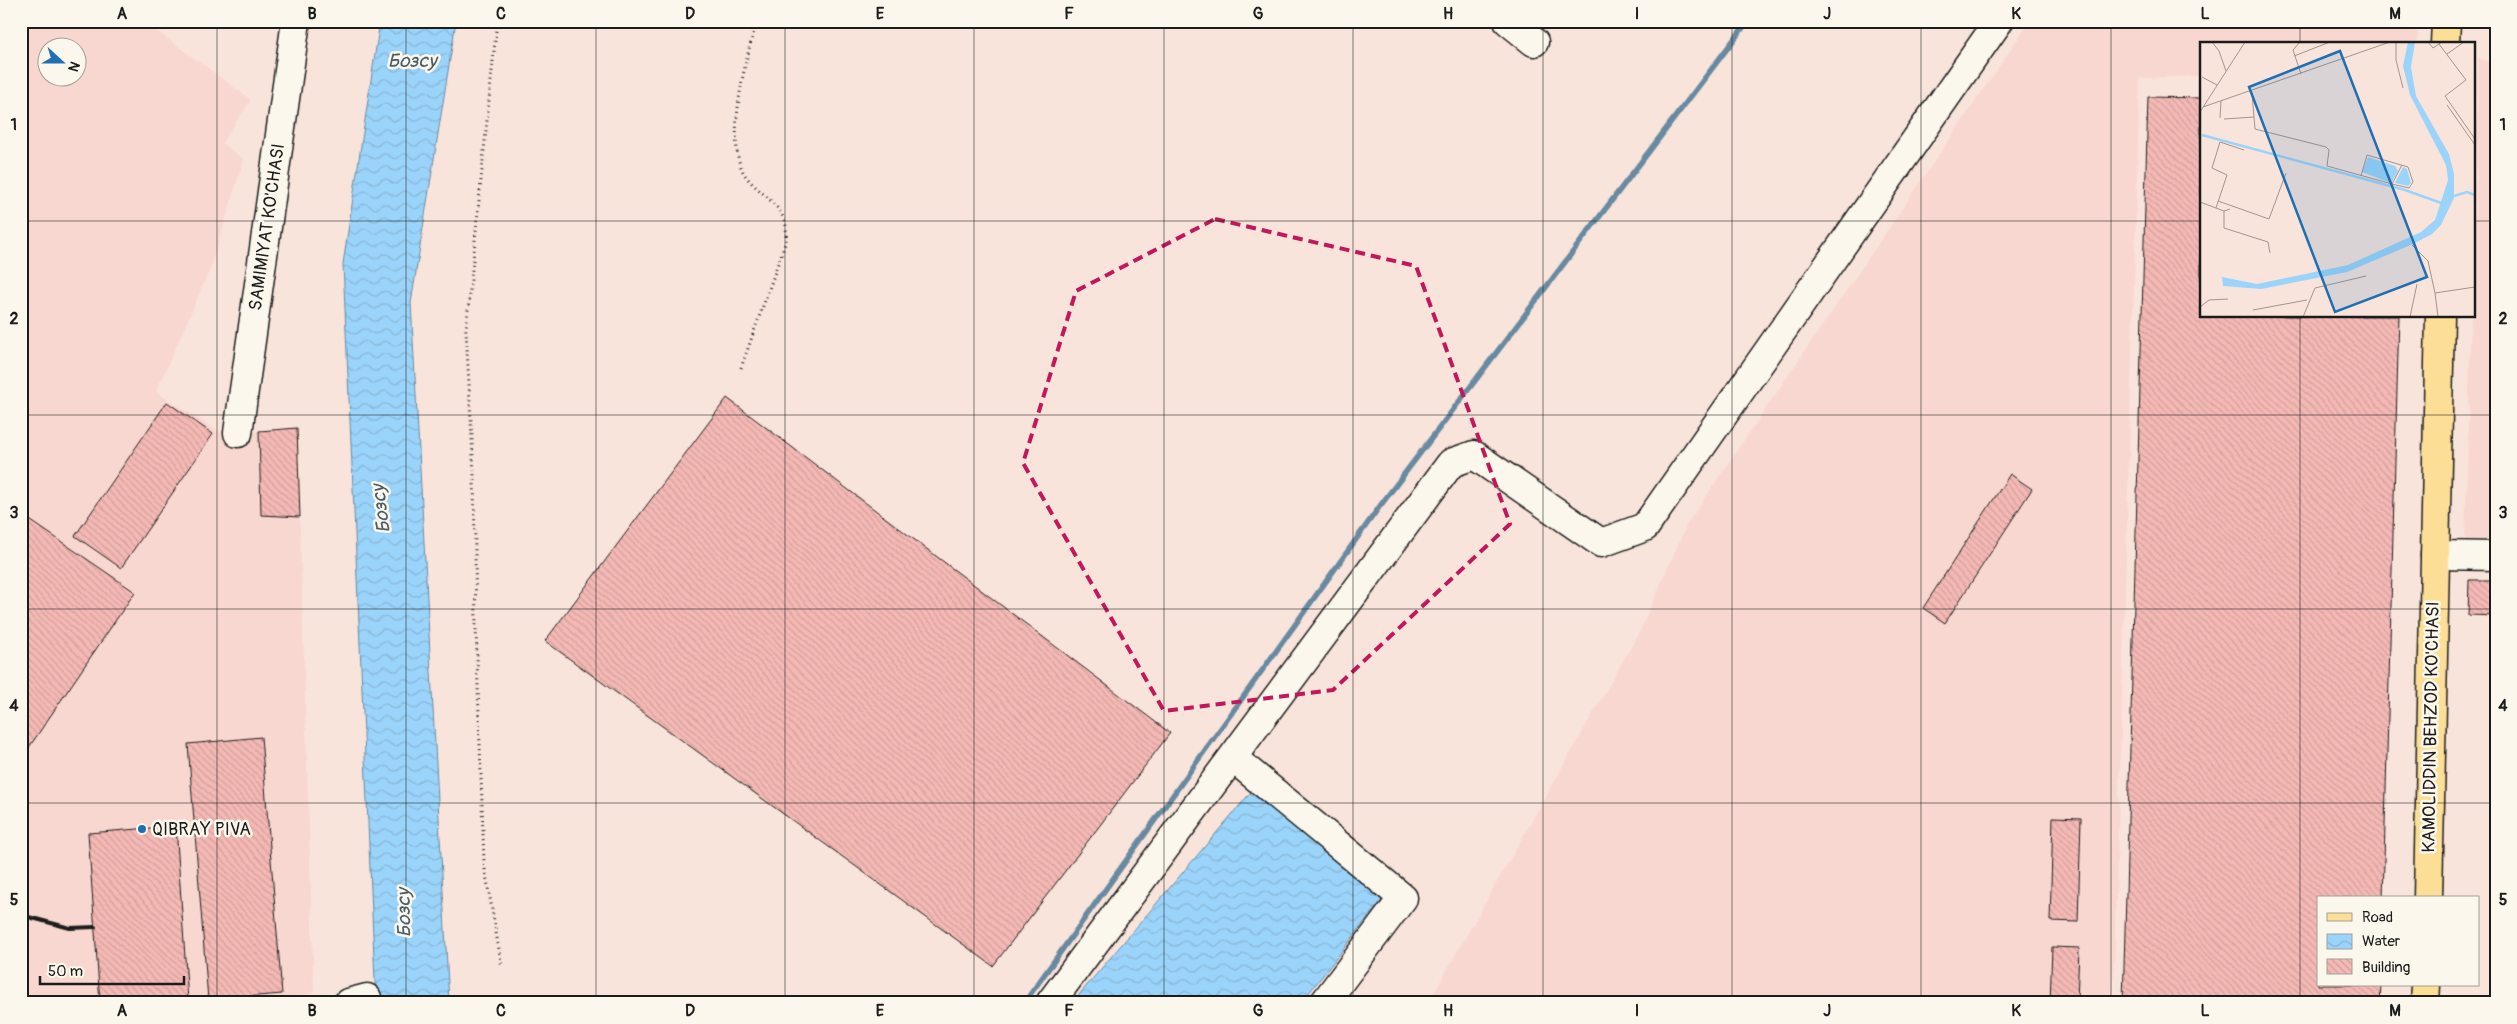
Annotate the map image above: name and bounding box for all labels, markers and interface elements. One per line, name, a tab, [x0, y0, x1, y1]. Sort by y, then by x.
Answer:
text: A	[117, 4, 128, 24]
text: B	[307, 4, 317, 24]
text: C	[496, 4, 506, 24]
text: D	[685, 4, 695, 24]
text: E	[876, 4, 885, 24]
text: F	[1064, 4, 1074, 24]
text: G	[1253, 4, 1264, 24]
text: H	[1443, 4, 1453, 24]
text: I	[1635, 4, 1639, 24]
text: J	[1823, 4, 1831, 24]
text: K	[2011, 4, 2021, 24]
text: L	[2200, 4, 2210, 24]
text: M	[2389, 4, 2401, 24]
north arrow	[38, 38, 88, 88]
inset map	[2200, 42, 2474, 318]
water label: Бозсу	[388, 49, 439, 73]
text: N	[64, 59, 83, 74]
text: 1	[11, 115, 17, 135]
text: 1	[2500, 115, 2506, 135]
street label: SAMIMIYAT KO'CHASI	[244, 142, 290, 312]
text: 2	[10, 309, 19, 329]
text: 2	[2499, 309, 2508, 329]
water label: Бозсу	[366, 481, 396, 535]
text: 3	[10, 503, 19, 523]
text: 3	[2499, 503, 2508, 523]
street label: KAMOLIDDIN BEHZOD KO'CHASI	[2417, 601, 2445, 853]
text: 4	[9, 696, 19, 716]
text: 4	[2498, 696, 2508, 716]
place label: QIBRAY PIVA	[152, 818, 251, 841]
marker: QIBRAY PIVA	[136, 823, 148, 835]
water label: Бозсу	[392, 886, 416, 937]
text: 5	[10, 890, 19, 910]
text: 5	[2499, 890, 2508, 910]
legend	[2317, 896, 2480, 986]
text: Road	[2362, 908, 2393, 927]
text: Water	[2362, 932, 2401, 951]
scale bar	[40, 954, 184, 986]
text: Building	[2362, 958, 2410, 977]
text: 50 m	[48, 962, 83, 981]
text: A	[117, 1001, 128, 1021]
text: B	[307, 1001, 317, 1021]
text: C	[496, 1001, 506, 1021]
text: D	[685, 1001, 695, 1021]
text: E	[876, 1001, 885, 1021]
text: F	[1064, 1001, 1074, 1021]
text: G	[1253, 1001, 1264, 1021]
text: H	[1443, 1001, 1453, 1021]
text: I	[1635, 1001, 1639, 1021]
text: J	[1823, 1001, 1831, 1021]
text: K	[2011, 1001, 2021, 1021]
text: L	[2200, 1001, 2210, 1021]
text: M	[2389, 1001, 2401, 1021]

